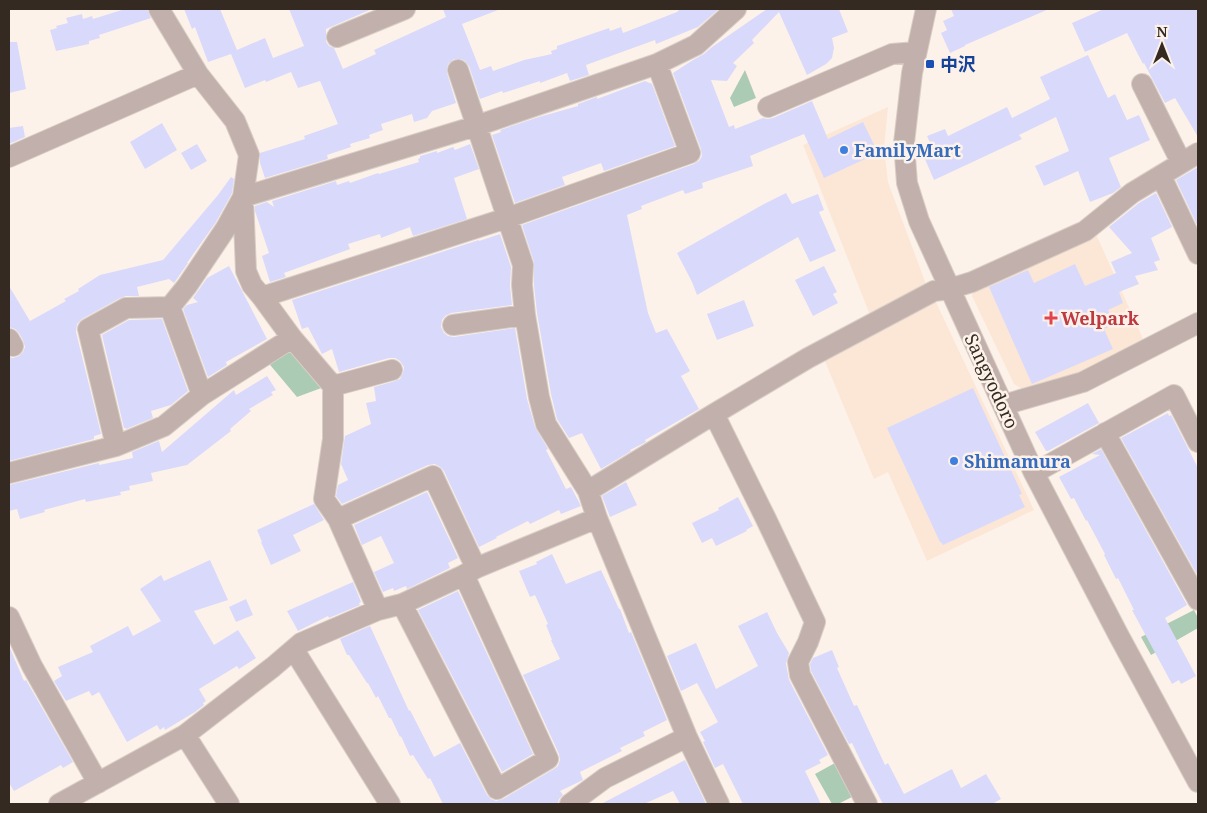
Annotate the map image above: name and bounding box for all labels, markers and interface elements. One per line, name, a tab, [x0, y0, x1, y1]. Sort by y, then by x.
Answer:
north arrow	[1137, 20, 1187, 70]
text: N	[1156, 22, 1168, 41]
place label: 中沢	[940, 52, 976, 76]
marker: 中沢	[924, 58, 936, 70]
place label: FamilyMart	[854, 138, 961, 162]
marker: FamilyMart	[838, 144, 850, 156]
place label: Welpark	[1061, 306, 1140, 330]
marker: Welpark	[1045, 312, 1057, 324]
street label: Sangyodoro	[960, 330, 1024, 432]
place label: Shimamura	[964, 449, 1071, 473]
marker: Shimamura	[948, 455, 960, 467]

